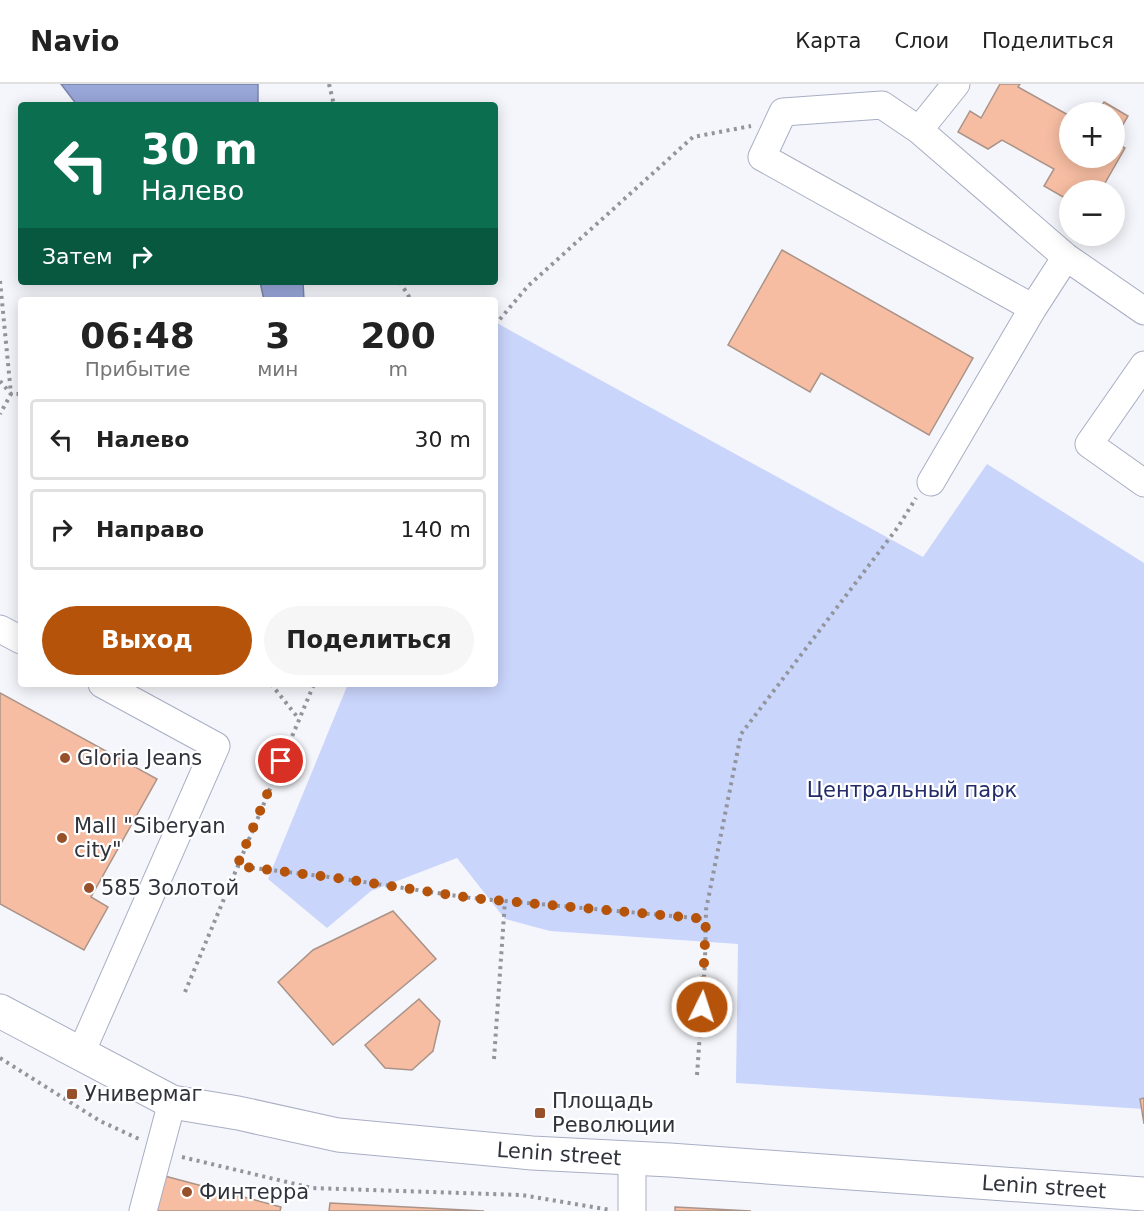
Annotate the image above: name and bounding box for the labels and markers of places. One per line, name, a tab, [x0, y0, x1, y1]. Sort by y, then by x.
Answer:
pin	[255, 735, 306, 786]
place label: Gloria Jeans	[77, 746, 202, 770]
marker: Gloria Jeans	[58, 751, 72, 765]
place label: Mall "Siberyan city"	[74, 814, 226, 862]
marker: Mall "Siberyan city"	[55, 831, 69, 845]
place label: 585 Золотой	[101, 876, 239, 900]
marker: 585 Золотой	[82, 881, 96, 895]
place label: Универмаг	[84, 1082, 203, 1106]
marker: Универмаг	[65, 1087, 79, 1101]
place label: Площадь Революции	[552, 1089, 676, 1137]
marker: Площадь Революции	[533, 1106, 547, 1120]
place label: Финтерра	[199, 1180, 309, 1204]
marker: Финтерра	[180, 1185, 194, 1199]

